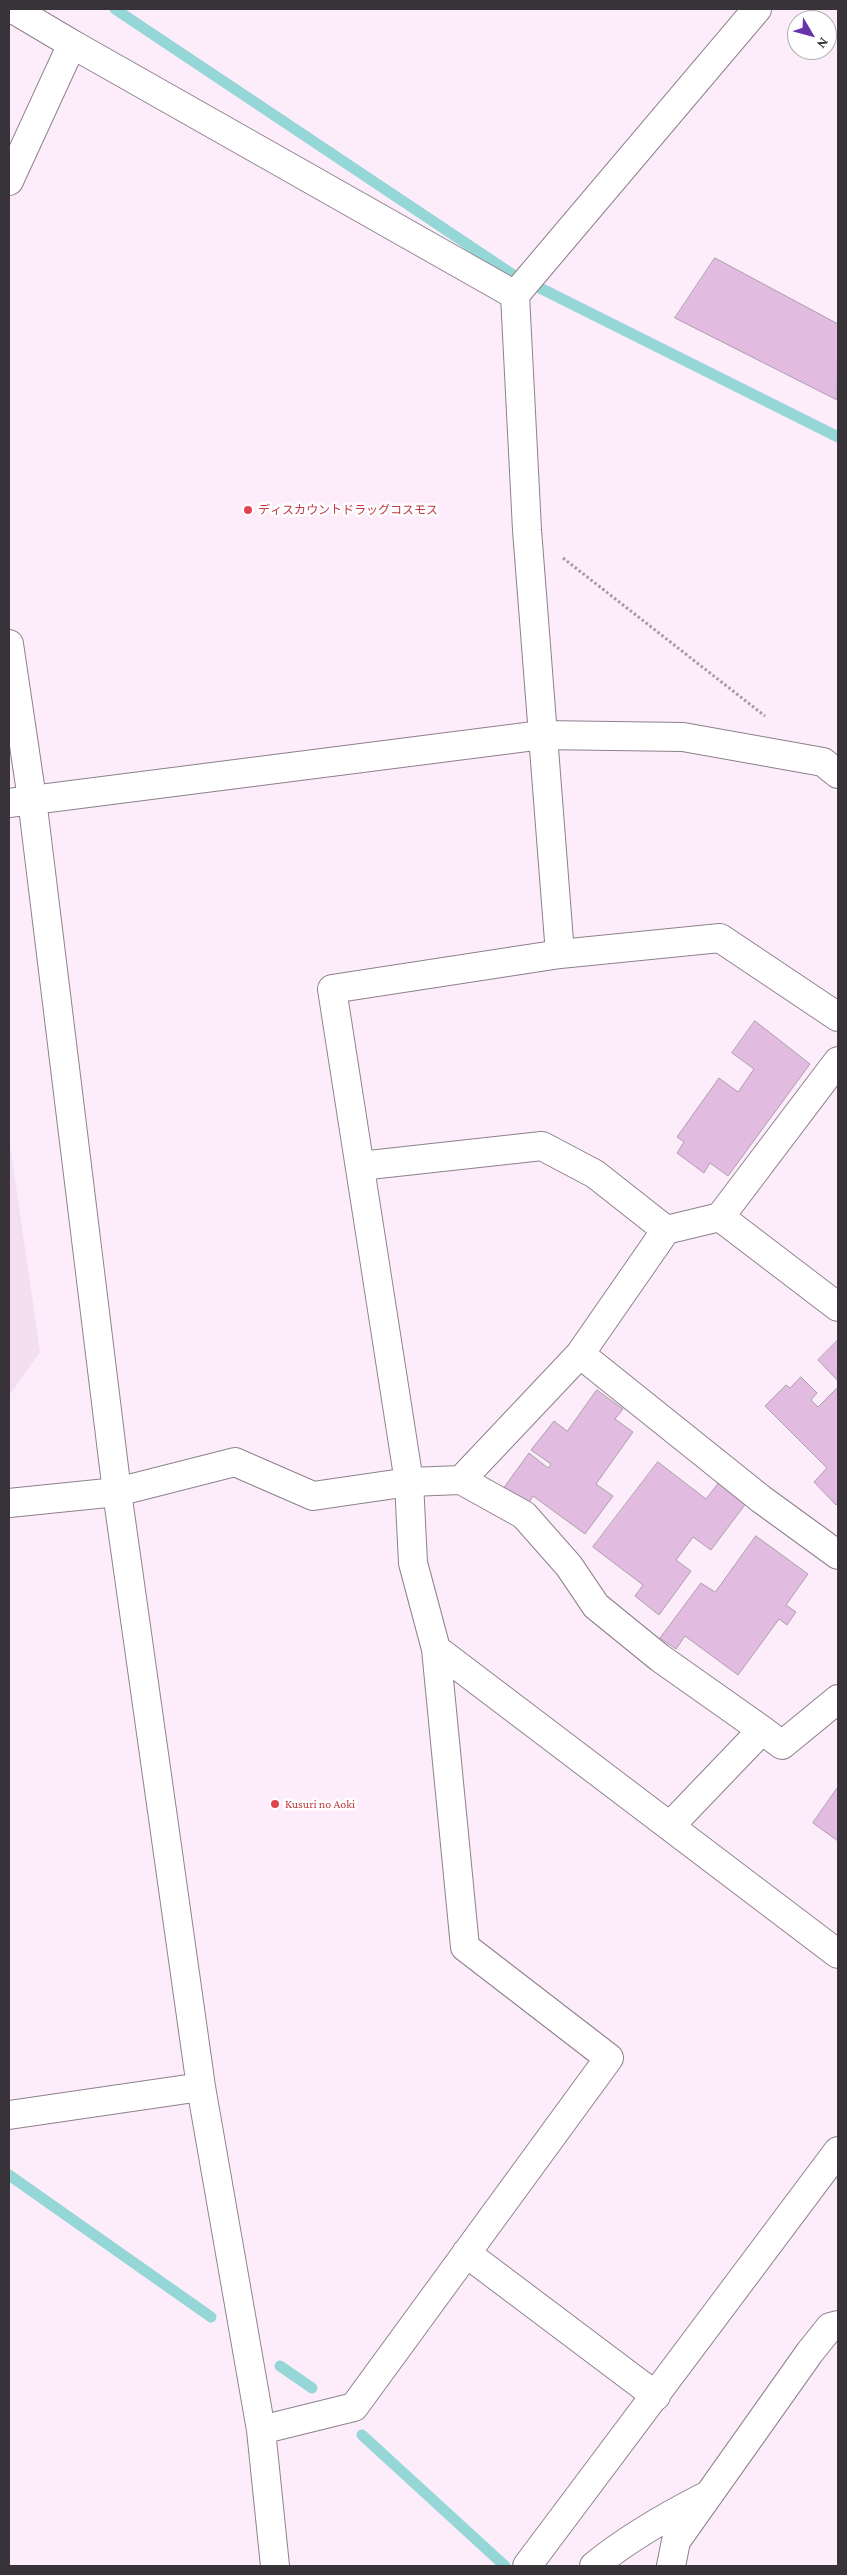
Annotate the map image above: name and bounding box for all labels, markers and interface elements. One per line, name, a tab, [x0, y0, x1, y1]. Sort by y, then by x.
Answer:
north arrow	[787, 10, 837, 60]
text: N	[814, 35, 832, 52]
place label: ディスカウントドラッグコスモス	[258, 503, 438, 517]
marker: ディスカウントドラッグコスモス	[242, 504, 254, 516]
place label: Kusuri no Aoki	[285, 1797, 355, 1811]
marker: Kusuri no Aoki	[269, 1798, 281, 1810]

